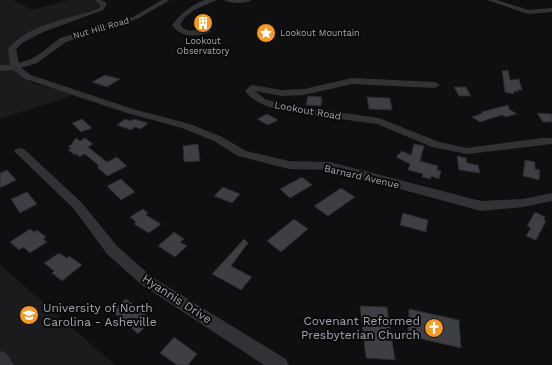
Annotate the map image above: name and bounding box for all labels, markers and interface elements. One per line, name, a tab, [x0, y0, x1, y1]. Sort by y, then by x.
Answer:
building icon: Lookout Observatory	[192, 12, 214, 34]
street label: Nut Hill Road	[72, 15, 130, 41]
place icon: Lookout Mountain	[255, 22, 277, 44]
place label: Lookout Mountain	[280, 28, 360, 38]
place label: Lookout Observatory	[177, 36, 230, 56]
street label: Lookout Road	[274, 99, 342, 122]
street label: Barnard Avenue	[323, 163, 401, 191]
street label: Hyannis Drive	[140, 271, 214, 327]
place label: University of North Carolina - Asheville	[43, 301, 157, 329]
school or university icon: University of North Carolina - Asheville	[18, 304, 40, 326]
place label: Covenant Reformed Presbyterian Church	[301, 314, 420, 342]
church icon: Covenant Reformed Presbyterian Church	[423, 317, 445, 339]

